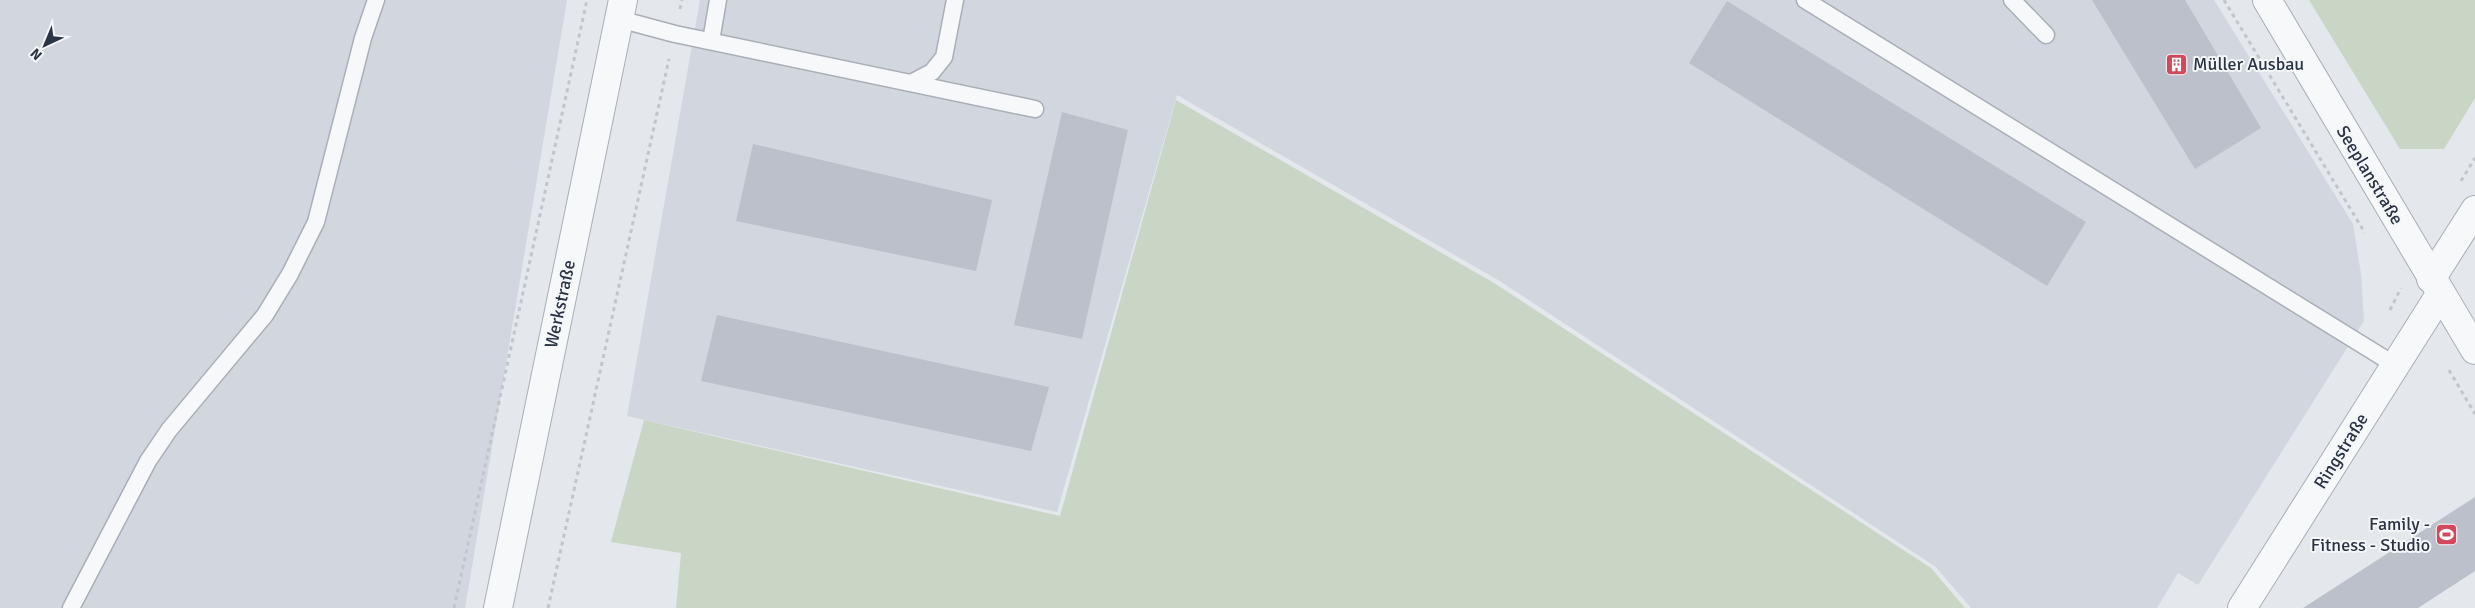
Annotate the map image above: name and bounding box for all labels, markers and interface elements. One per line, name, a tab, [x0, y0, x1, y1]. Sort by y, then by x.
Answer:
north arrow	[20, 20, 70, 70]
text: N	[27, 44, 46, 63]
building icon: Müller Ausbau	[2165, 52, 2189, 76]
place label: Müller Ausbau	[2193, 53, 2304, 75]
street label: Seeplanstraße	[2332, 121, 2408, 229]
street label: Werkstraße	[540, 258, 580, 350]
street label: Ringstraße	[2309, 409, 2373, 493]
place label: Family - Fitness - Studio	[2311, 513, 2430, 556]
sports icon: Family - Fitness - Studio	[2434, 522, 2458, 546]

